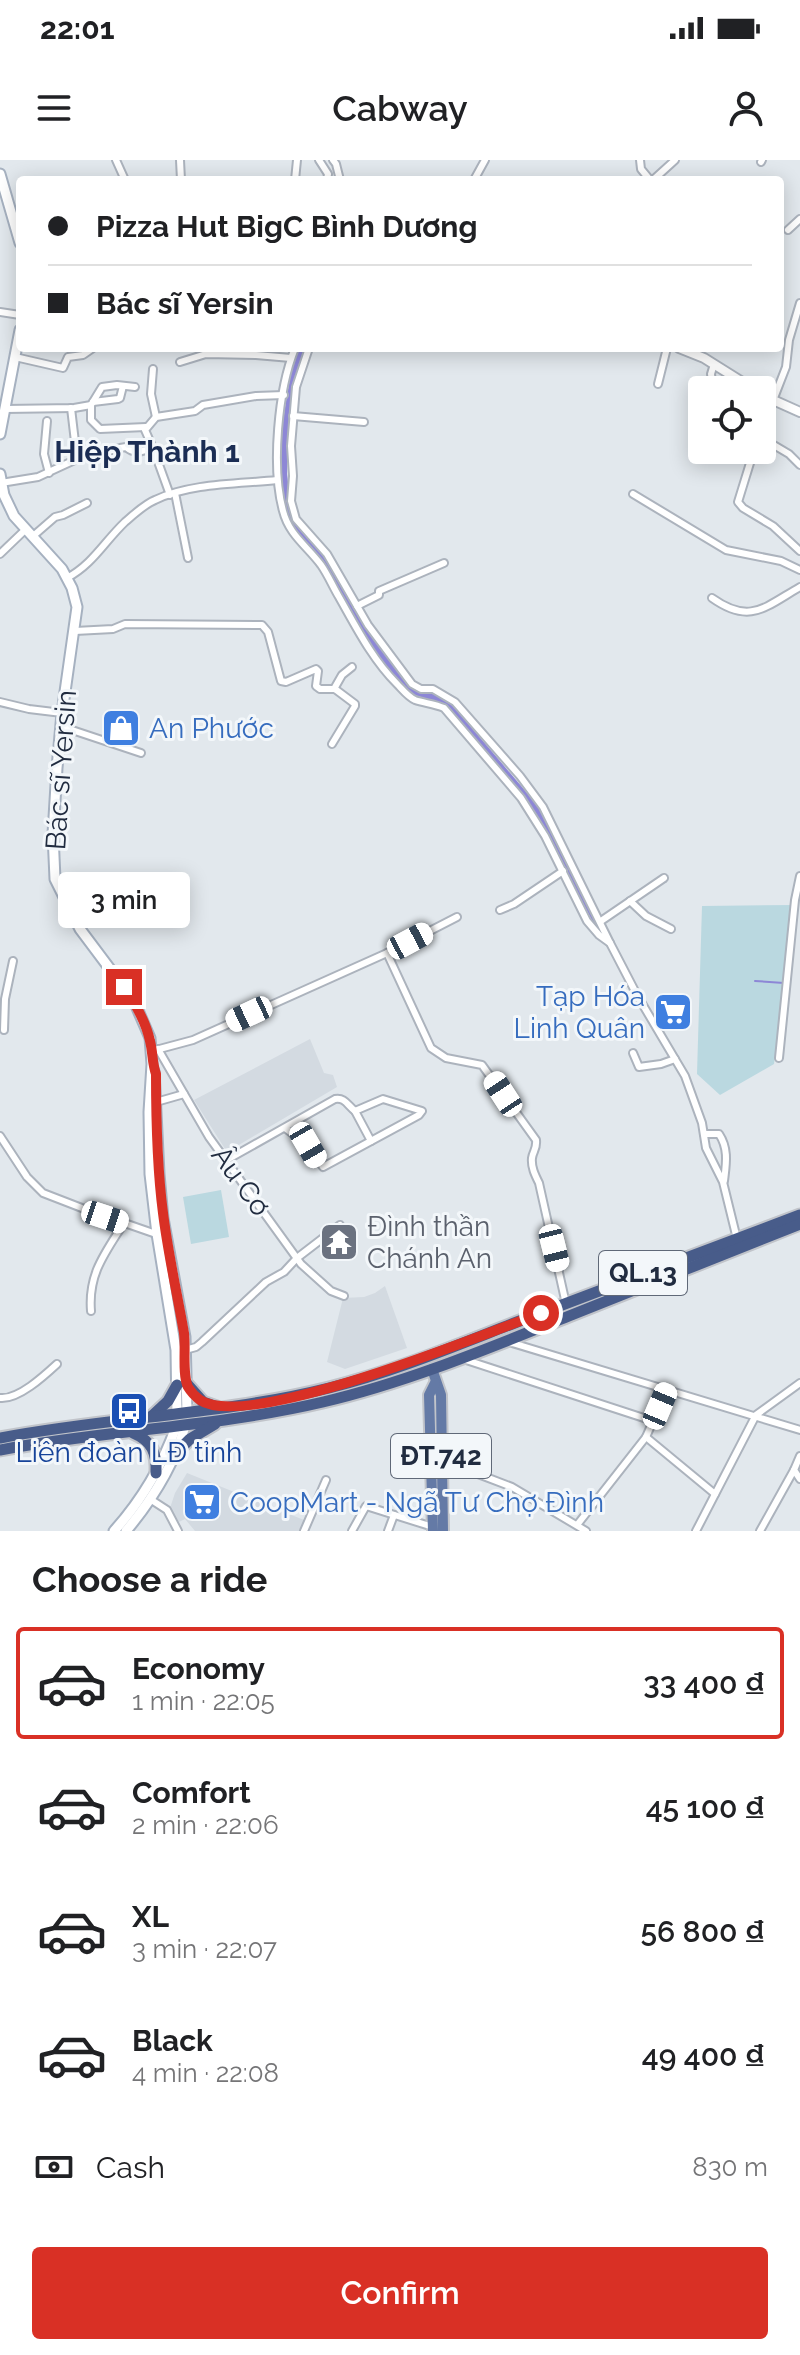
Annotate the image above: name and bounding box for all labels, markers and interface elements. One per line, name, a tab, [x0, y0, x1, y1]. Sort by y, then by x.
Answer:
text: 22:01	[40, 11, 115, 46]
icon: menu	[32, 86, 76, 130]
icon: person	[724, 86, 768, 130]
text: Cabway	[332, 87, 468, 129]
text: Pizza Hut BigC Bình Dương	[96, 209, 478, 244]
text: Bác sĩ Yersin	[96, 286, 274, 321]
map controls	[688, 376, 776, 464]
button: locate	[688, 376, 776, 464]
district label: Hiệp Thành 1	[54, 434, 240, 469]
street label: Bác sĩ Yersin	[39, 689, 83, 851]
shop icon: An Phước	[100, 707, 142, 749]
place label: An Phước	[149, 712, 274, 745]
callout: 3 min	[58, 871, 190, 927]
text: 3 min	[91, 885, 157, 915]
car	[383, 919, 437, 963]
route end	[106, 969, 142, 1005]
place label: Tạp Hóa Linh Quân	[514, 980, 645, 1045]
supermarket icon: Tạp Hóa Linh Quân	[652, 991, 694, 1033]
car	[222, 993, 276, 1035]
car	[480, 1067, 526, 1121]
car	[286, 1118, 330, 1172]
street label: Âu Cơ	[205, 1140, 277, 1222]
car	[78, 1198, 132, 1236]
place label: Đình thần Chánh An	[367, 1210, 492, 1275]
temple icon: Đình thần Chánh An	[318, 1221, 360, 1263]
car	[537, 1222, 571, 1274]
road number: QL.13	[599, 1251, 687, 1295]
route start	[523, 1295, 559, 1331]
car	[640, 1379, 680, 1433]
bus stop icon: Liên đoàn LĐ tỉnh	[108, 1390, 150, 1432]
road number: ĐT.742	[391, 1434, 491, 1478]
place label: Liên đoàn LĐ tỉnh	[16, 1436, 242, 1469]
supermarket icon: CoopMart - Ngã Tư Chợ Đình	[181, 1481, 223, 1523]
place label: CoopMart - Ngã Tư Chợ Đình	[230, 1486, 604, 1519]
text: Choose a ride	[32, 1558, 267, 1600]
icon: car	[36, 1647, 108, 1719]
text: Economy	[132, 1651, 265, 1686]
text: 33 400 ₫	[643, 1666, 764, 1701]
text: 1 min · 22:05	[132, 1686, 275, 1716]
icon: car	[36, 1771, 108, 1843]
text: Comfort	[132, 1775, 251, 1810]
text: 45 100 ₫	[646, 1790, 764, 1825]
text: 2 min · 22:06	[132, 1810, 279, 1840]
icon: car	[36, 1895, 108, 1967]
text: XL	[132, 1899, 169, 1934]
text: 56 800 ₫	[640, 1914, 764, 1949]
text: 3 min · 22:07	[132, 1934, 277, 1964]
icon: car	[36, 2019, 108, 2091]
text: Black	[132, 2023, 213, 2058]
text: 49 400 ₫	[642, 2038, 764, 2073]
text: 4 min · 22:08	[132, 2058, 279, 2088]
icon: cash	[32, 2145, 76, 2189]
text: Cash	[96, 2150, 165, 2185]
text: 830 m	[692, 2152, 768, 2182]
button: Confirm	[32, 2247, 768, 2339]

